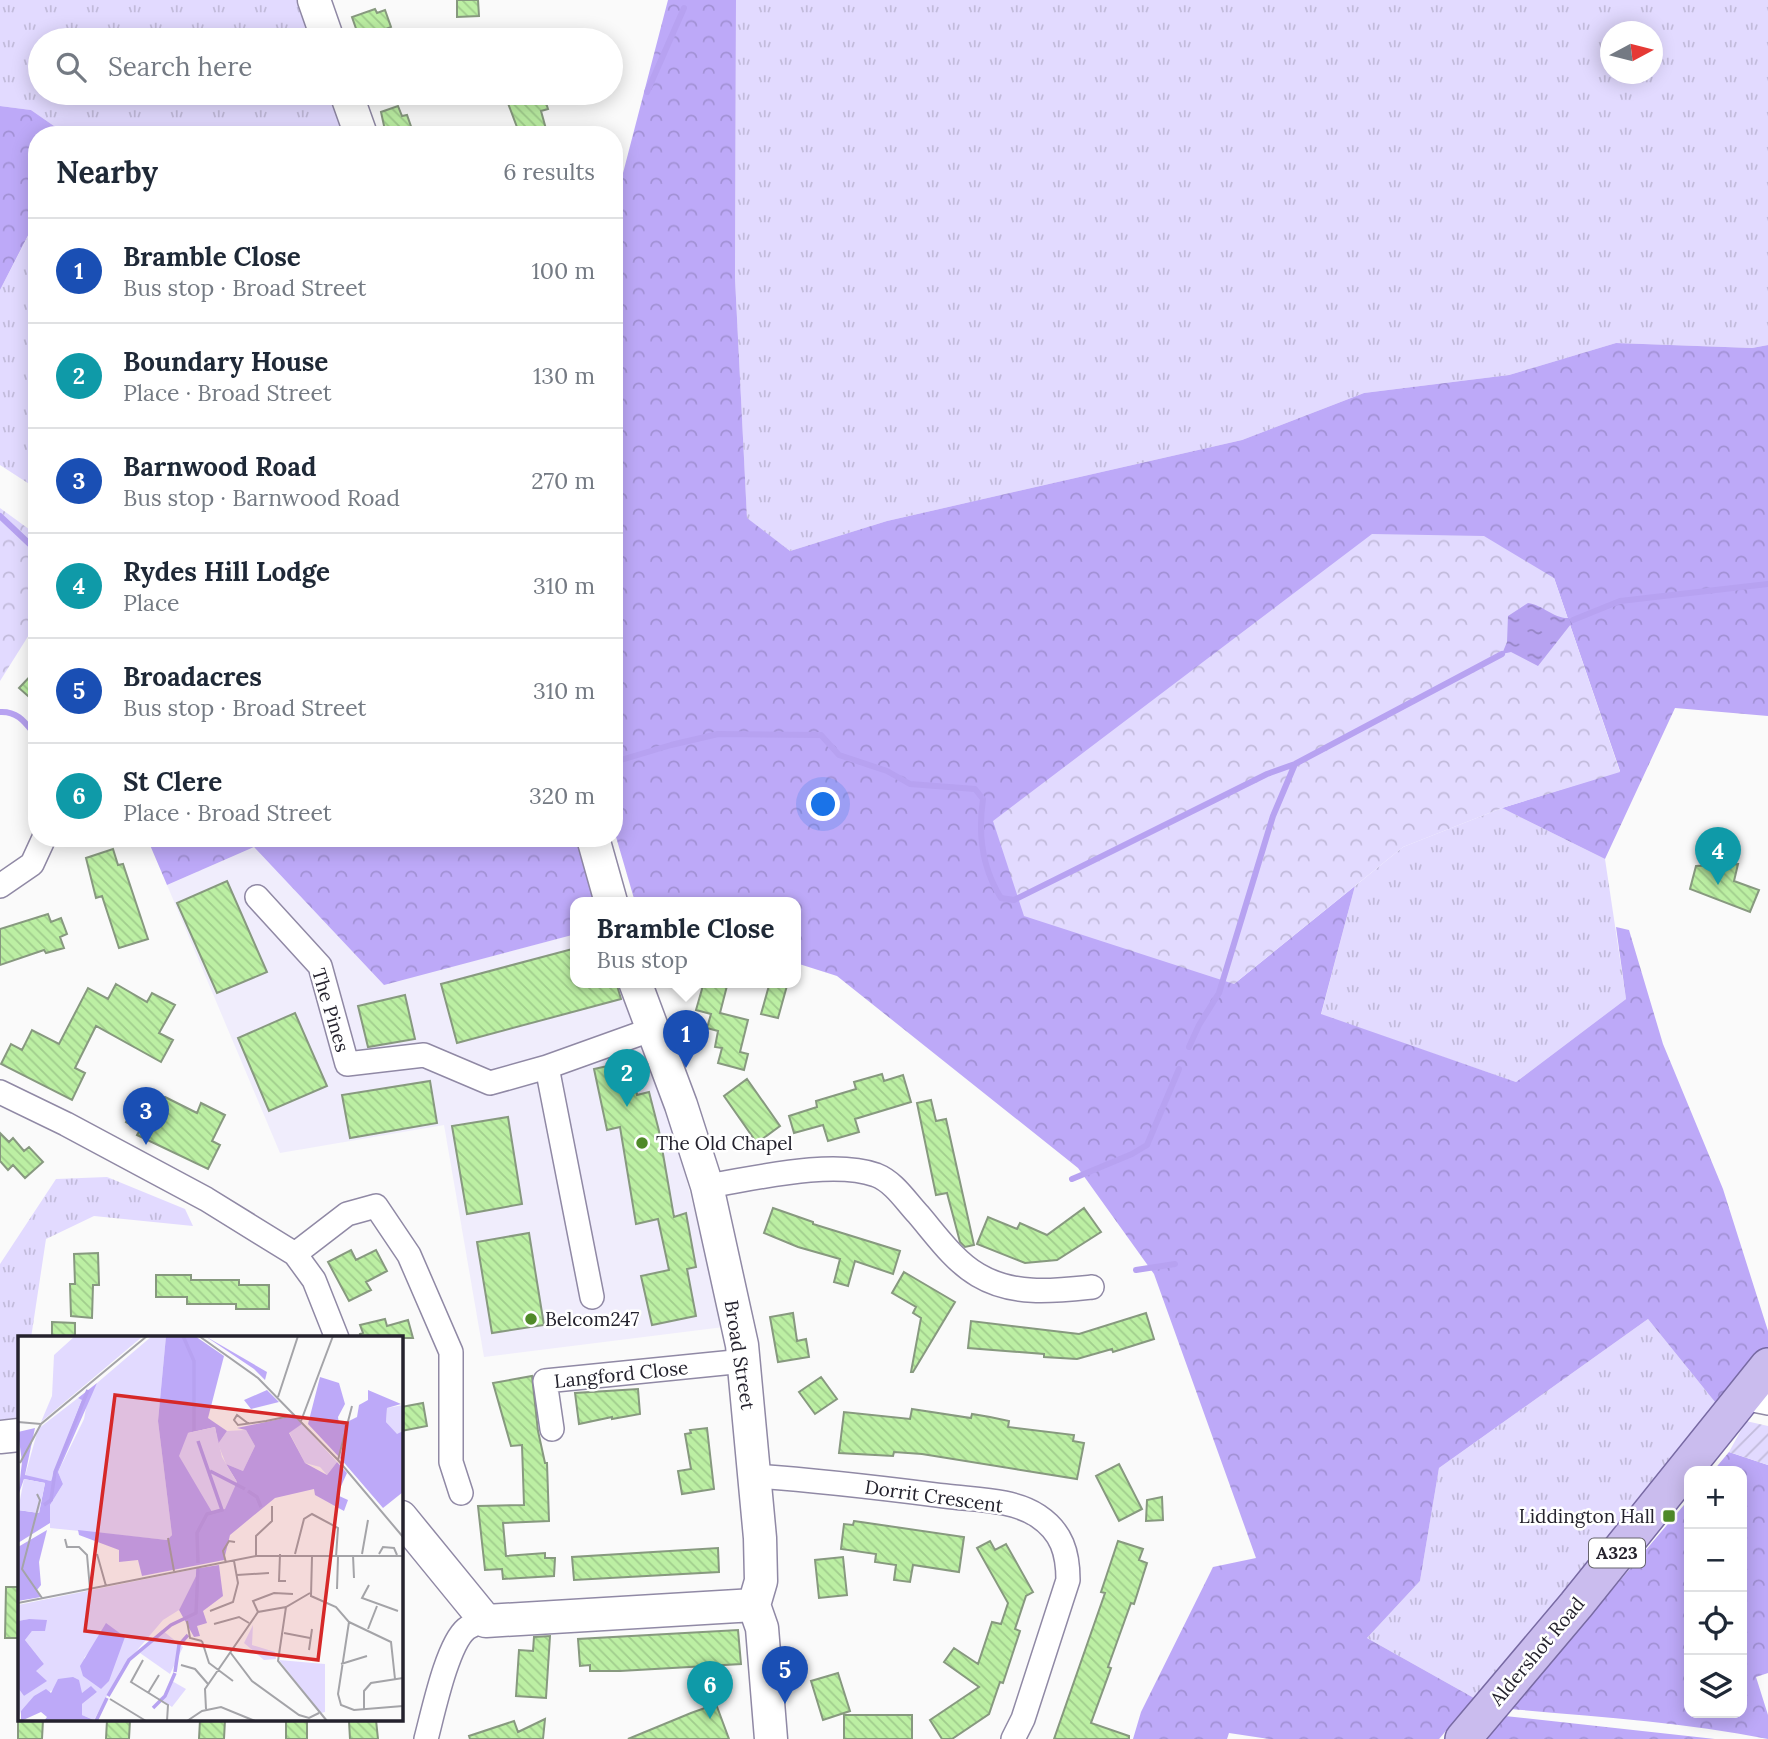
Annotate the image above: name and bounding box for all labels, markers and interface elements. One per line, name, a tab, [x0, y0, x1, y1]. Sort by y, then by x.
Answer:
north arrow	[1600, 21, 1663, 84]
search box	[28, 28, 623, 105]
icon: search	[52, 48, 90, 86]
text: Search here	[108, 50, 252, 83]
text: Nearby	[56, 153, 158, 191]
text: 6 results	[503, 157, 595, 186]
text: Bramble Close	[123, 240, 301, 273]
text: 1	[74, 256, 84, 285]
text: 100 m	[531, 256, 595, 285]
text: Bus stop · Broad Street	[123, 273, 366, 302]
text: Boundary House	[123, 345, 328, 378]
text: 2	[73, 361, 85, 390]
text: 130 m	[533, 361, 595, 390]
text: Place · Broad Street	[123, 378, 332, 407]
text: Barnwood Road	[123, 450, 316, 483]
text: 3	[73, 466, 85, 495]
text: 270 m	[531, 466, 595, 495]
text: Bus stop · Barnwood Road	[123, 483, 400, 512]
text: Rydes Hill Lodge	[123, 555, 330, 588]
text: 4	[73, 571, 85, 600]
text: 310 m	[533, 571, 595, 600]
text: Place	[123, 588, 180, 617]
text: Broadacres	[123, 660, 262, 693]
text: 5	[73, 676, 85, 705]
text: 310 m	[533, 676, 595, 705]
text: Bus stop · Broad Street	[123, 693, 366, 722]
text: St Clere	[123, 765, 222, 798]
text: 6	[72, 781, 86, 810]
text: 320 m	[529, 781, 595, 810]
your location	[806, 787, 840, 821]
text: Place · Broad Street	[123, 798, 332, 827]
pin: 4	[1695, 827, 1741, 885]
popup	[570, 897, 801, 988]
text: Bramble Close	[597, 912, 774, 945]
text: Bus stop	[597, 945, 688, 974]
street label: The Pines	[307, 965, 355, 1055]
pin: 1	[663, 1010, 709, 1068]
pin: 2	[604, 1049, 650, 1107]
pin: 3	[123, 1087, 169, 1145]
place label: The Old Chapel	[656, 1131, 793, 1155]
marker: The Old Chapel	[634, 1135, 650, 1151]
street label: Broad Street	[719, 1298, 761, 1412]
place label: Belcom247	[545, 1307, 639, 1331]
marker: Belcom247	[523, 1311, 539, 1327]
inset map	[18, 1336, 402, 1722]
street label: Langford Close	[553, 1355, 689, 1393]
map controls	[1684, 1466, 1747, 1718]
button: +	[1684, 1466, 1747, 1529]
street label: Dorrit Crescent	[863, 1474, 1005, 1518]
place label: Liddington Hall	[1519, 1504, 1655, 1528]
marker: Liddington Hall	[1661, 1508, 1677, 1524]
button: −	[1684, 1529, 1747, 1592]
road number: A323	[1589, 1538, 1645, 1568]
street label: Aldershot Road	[1484, 1592, 1589, 1711]
button: locate	[1684, 1592, 1747, 1655]
pin: 5	[762, 1646, 808, 1704]
button: layers	[1684, 1655, 1747, 1718]
pin: 6	[687, 1661, 733, 1719]

